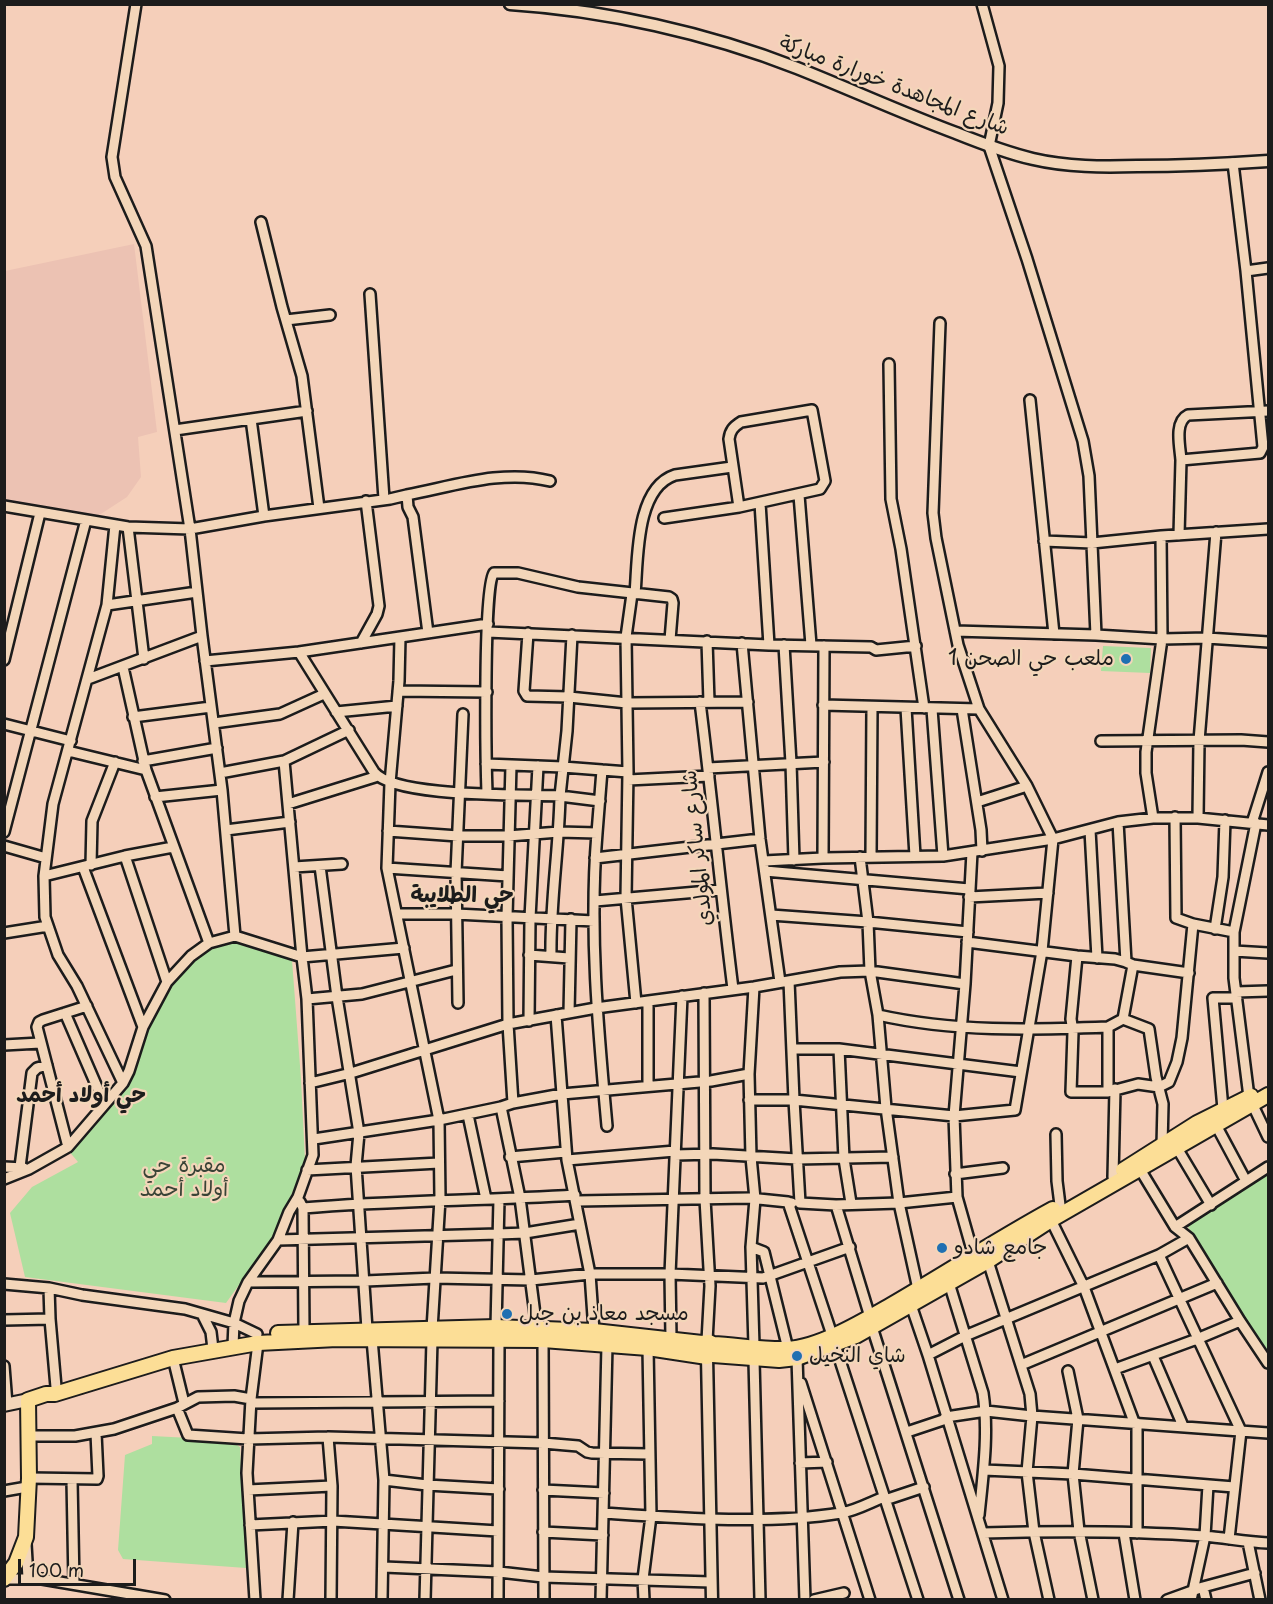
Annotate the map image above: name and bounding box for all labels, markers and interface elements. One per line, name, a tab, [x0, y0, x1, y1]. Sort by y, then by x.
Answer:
street label: شارع المجاهدة خورارة مباركة	[776, 31, 1012, 141]
place label: ملعب حي الصحن 1	[948, 646, 1114, 672]
marker: ملعب حي الصحن 1	[1119, 652, 1133, 666]
street label: شارع ساكر المولدي	[677, 769, 719, 927]
district label: حي الطلايبة	[410, 883, 514, 909]
district label: حي أولاد أحمد	[16, 1083, 146, 1109]
park label: مقبرة حي أولاد أحمد	[140, 1153, 228, 1203]
place label: جامع شادو	[954, 1235, 1047, 1261]
marker: جامع شادو	[935, 1241, 949, 1255]
place label: مسجد معاذ بن جبل	[519, 1301, 689, 1327]
marker: مسجد معاذ بن جبل	[500, 1307, 514, 1321]
place label: شاي النخيل	[809, 1343, 906, 1369]
marker: شاي النخيل	[790, 1349, 804, 1363]
scale bar	[21, 1547, 140, 1585]
text: 100 m	[29, 1556, 84, 1583]

